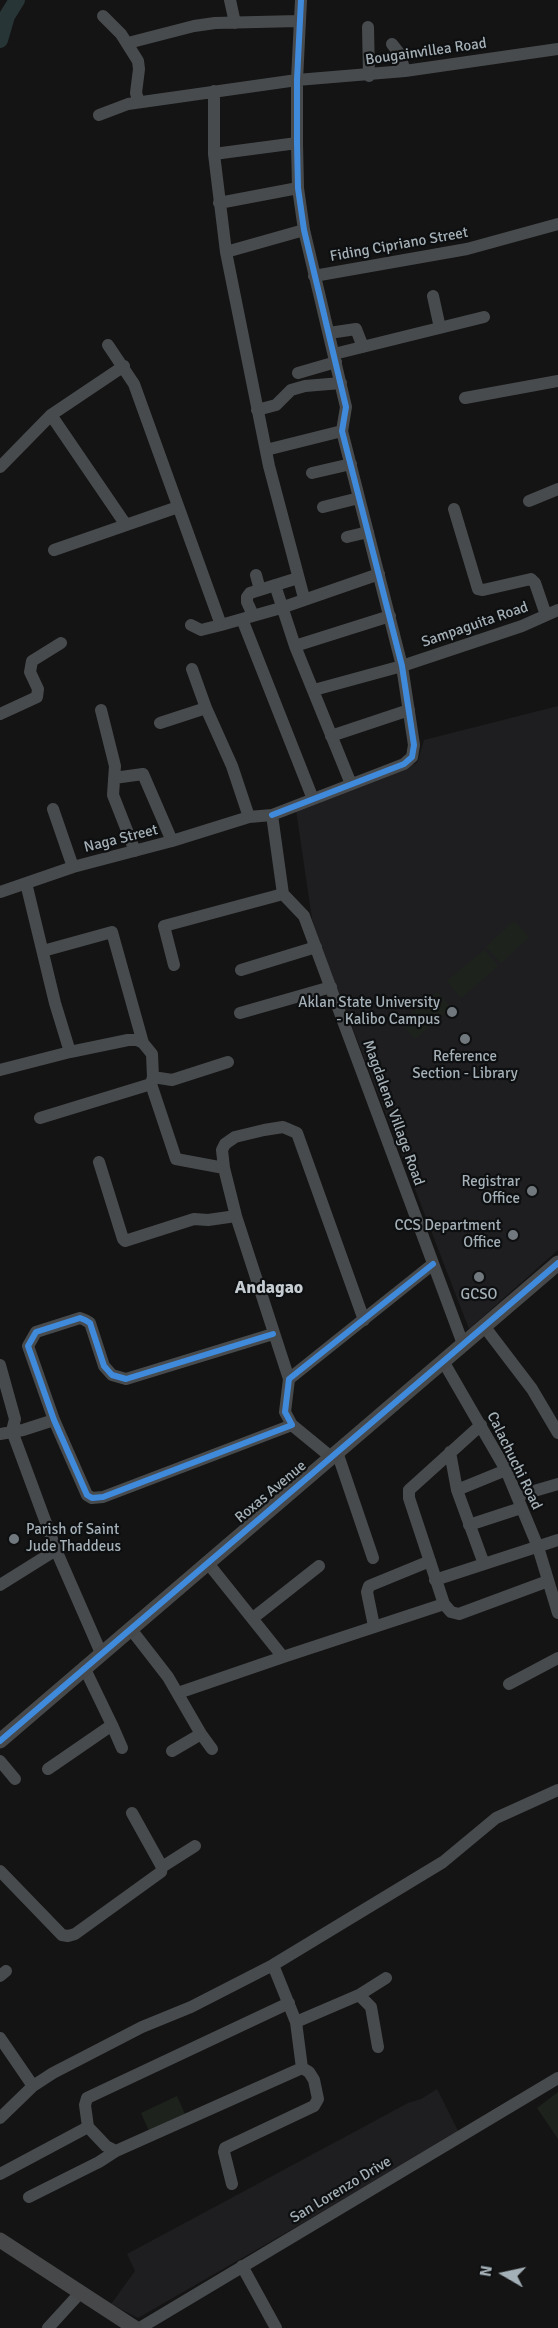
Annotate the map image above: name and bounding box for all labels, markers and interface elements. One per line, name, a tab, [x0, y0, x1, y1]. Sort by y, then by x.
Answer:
street label: Bougainvillea Road	[364, 35, 488, 69]
street label: Fiding Cipriano Street	[328, 224, 470, 266]
street label: Sampaguita Road	[419, 598, 531, 652]
street label: Naga Street	[82, 821, 160, 857]
place label: Aklan State University - Kalibo Campus	[298, 994, 440, 1029]
marker: Aklan State University - Kalibo Campus	[445, 1005, 459, 1019]
marker: Reference Section - Library	[458, 1032, 472, 1046]
street label: Magdalena Village Road	[358, 1038, 428, 1188]
place label: Reference Section - Library	[412, 1048, 518, 1083]
place label: Registrar Office	[461, 1173, 520, 1208]
marker: Registrar Office	[525, 1184, 539, 1198]
place label: CCS Department Office	[395, 1217, 501, 1252]
marker: CCS Department Office	[506, 1228, 520, 1242]
marker: GCSO	[472, 1270, 486, 1284]
district label: Andagao	[235, 1277, 303, 1299]
place label: GCSO	[461, 1286, 497, 1304]
street label: Calachuchi Road	[483, 1409, 545, 1513]
street label: Roxas Avenue	[232, 1457, 310, 1527]
place label: Parish of Saint Jude Thaddeus	[26, 1521, 121, 1556]
marker: Parish of Saint Jude Thaddeus	[7, 1532, 21, 1546]
street label: San Lorenzo Drive	[287, 2153, 395, 2227]
north arrow	[474, 2244, 534, 2304]
text: N	[475, 2264, 497, 2278]

